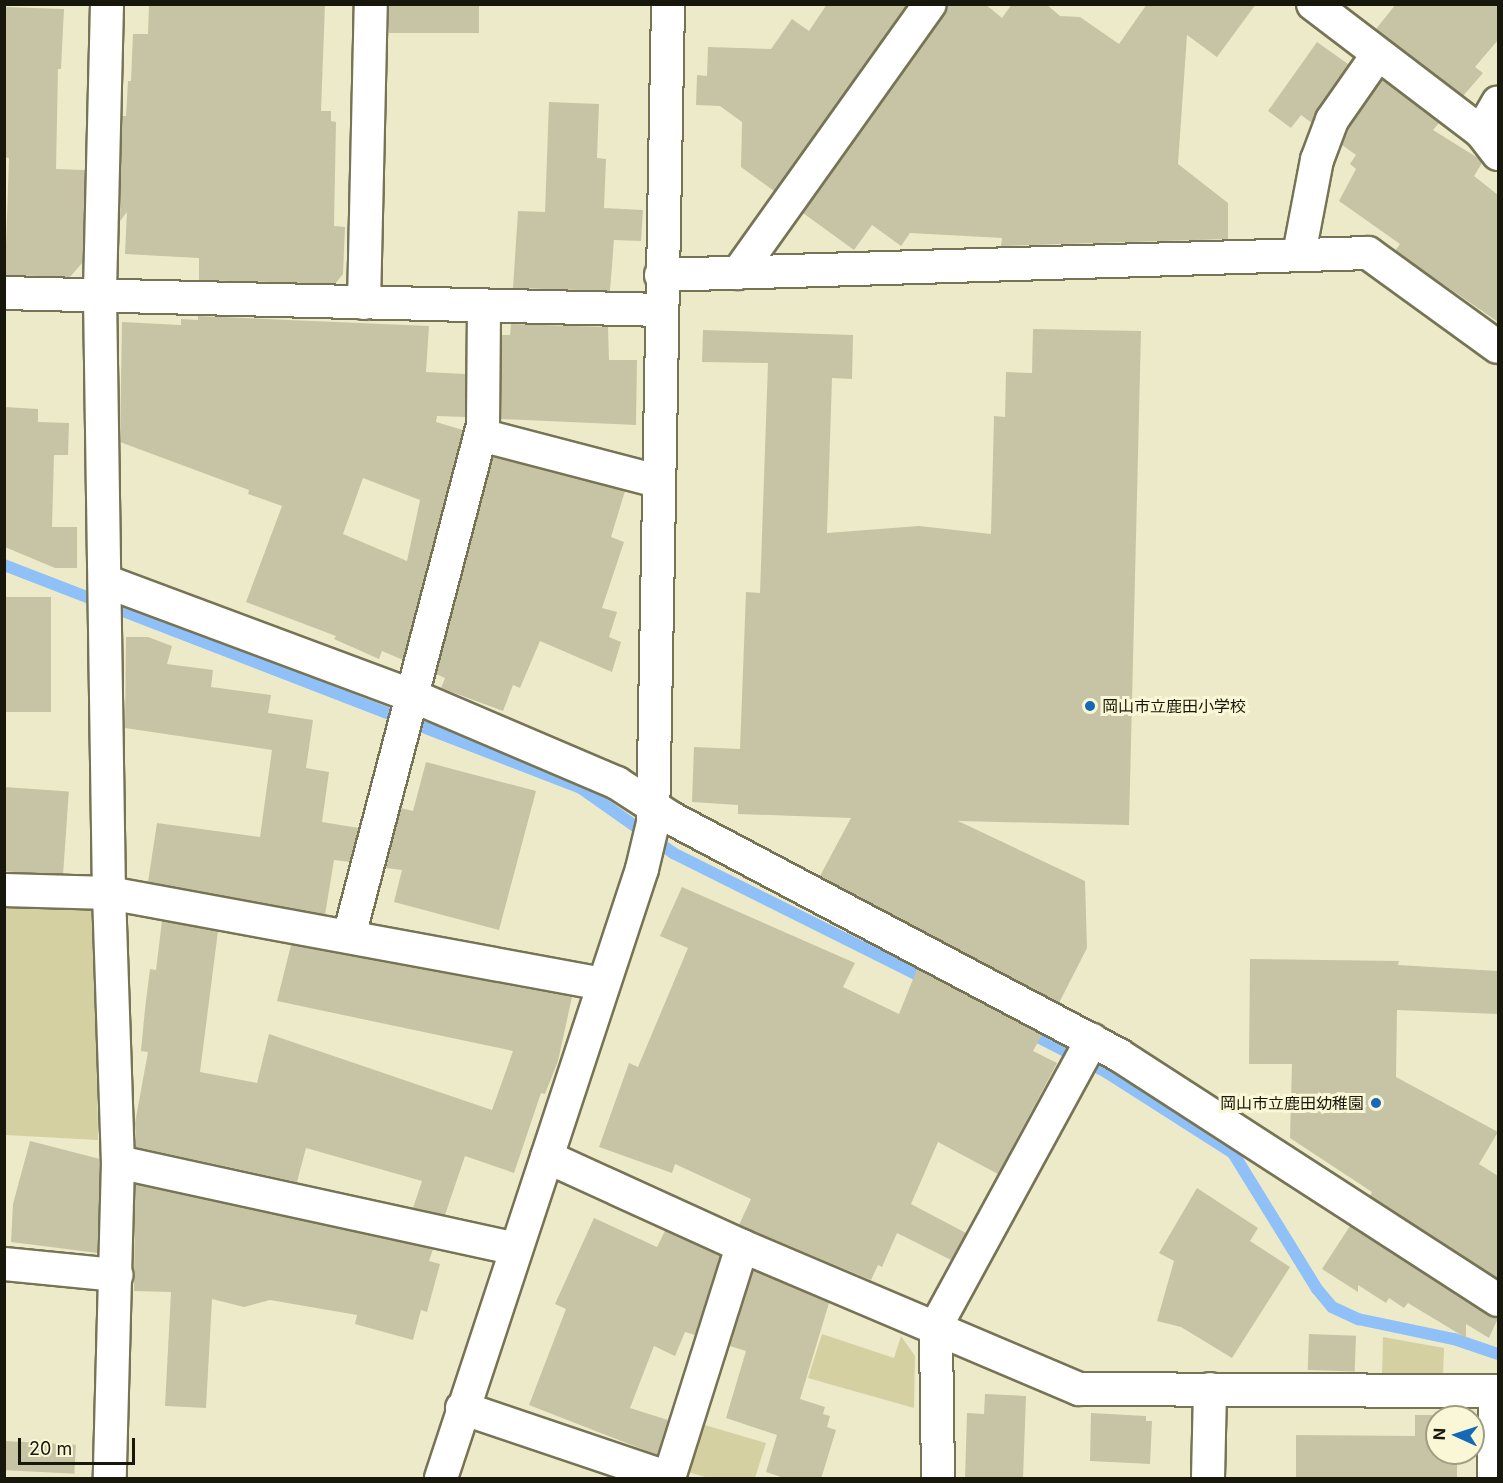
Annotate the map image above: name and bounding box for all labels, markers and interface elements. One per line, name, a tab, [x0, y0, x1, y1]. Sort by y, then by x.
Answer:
place label: 岡山市立鹿田小学校	[1102, 696, 1246, 716]
marker: 岡山市立鹿田小学校	[1083, 699, 1097, 713]
place label: 岡山市立鹿田幼稚園	[1220, 1093, 1364, 1113]
marker: 岡山市立鹿田幼稚園	[1369, 1096, 1383, 1110]
north arrow	[1425, 1405, 1485, 1465]
scale bar	[21, 1426, 138, 1464]
text: N	[1429, 1428, 1449, 1441]
text: 20 m	[29, 1438, 72, 1459]

